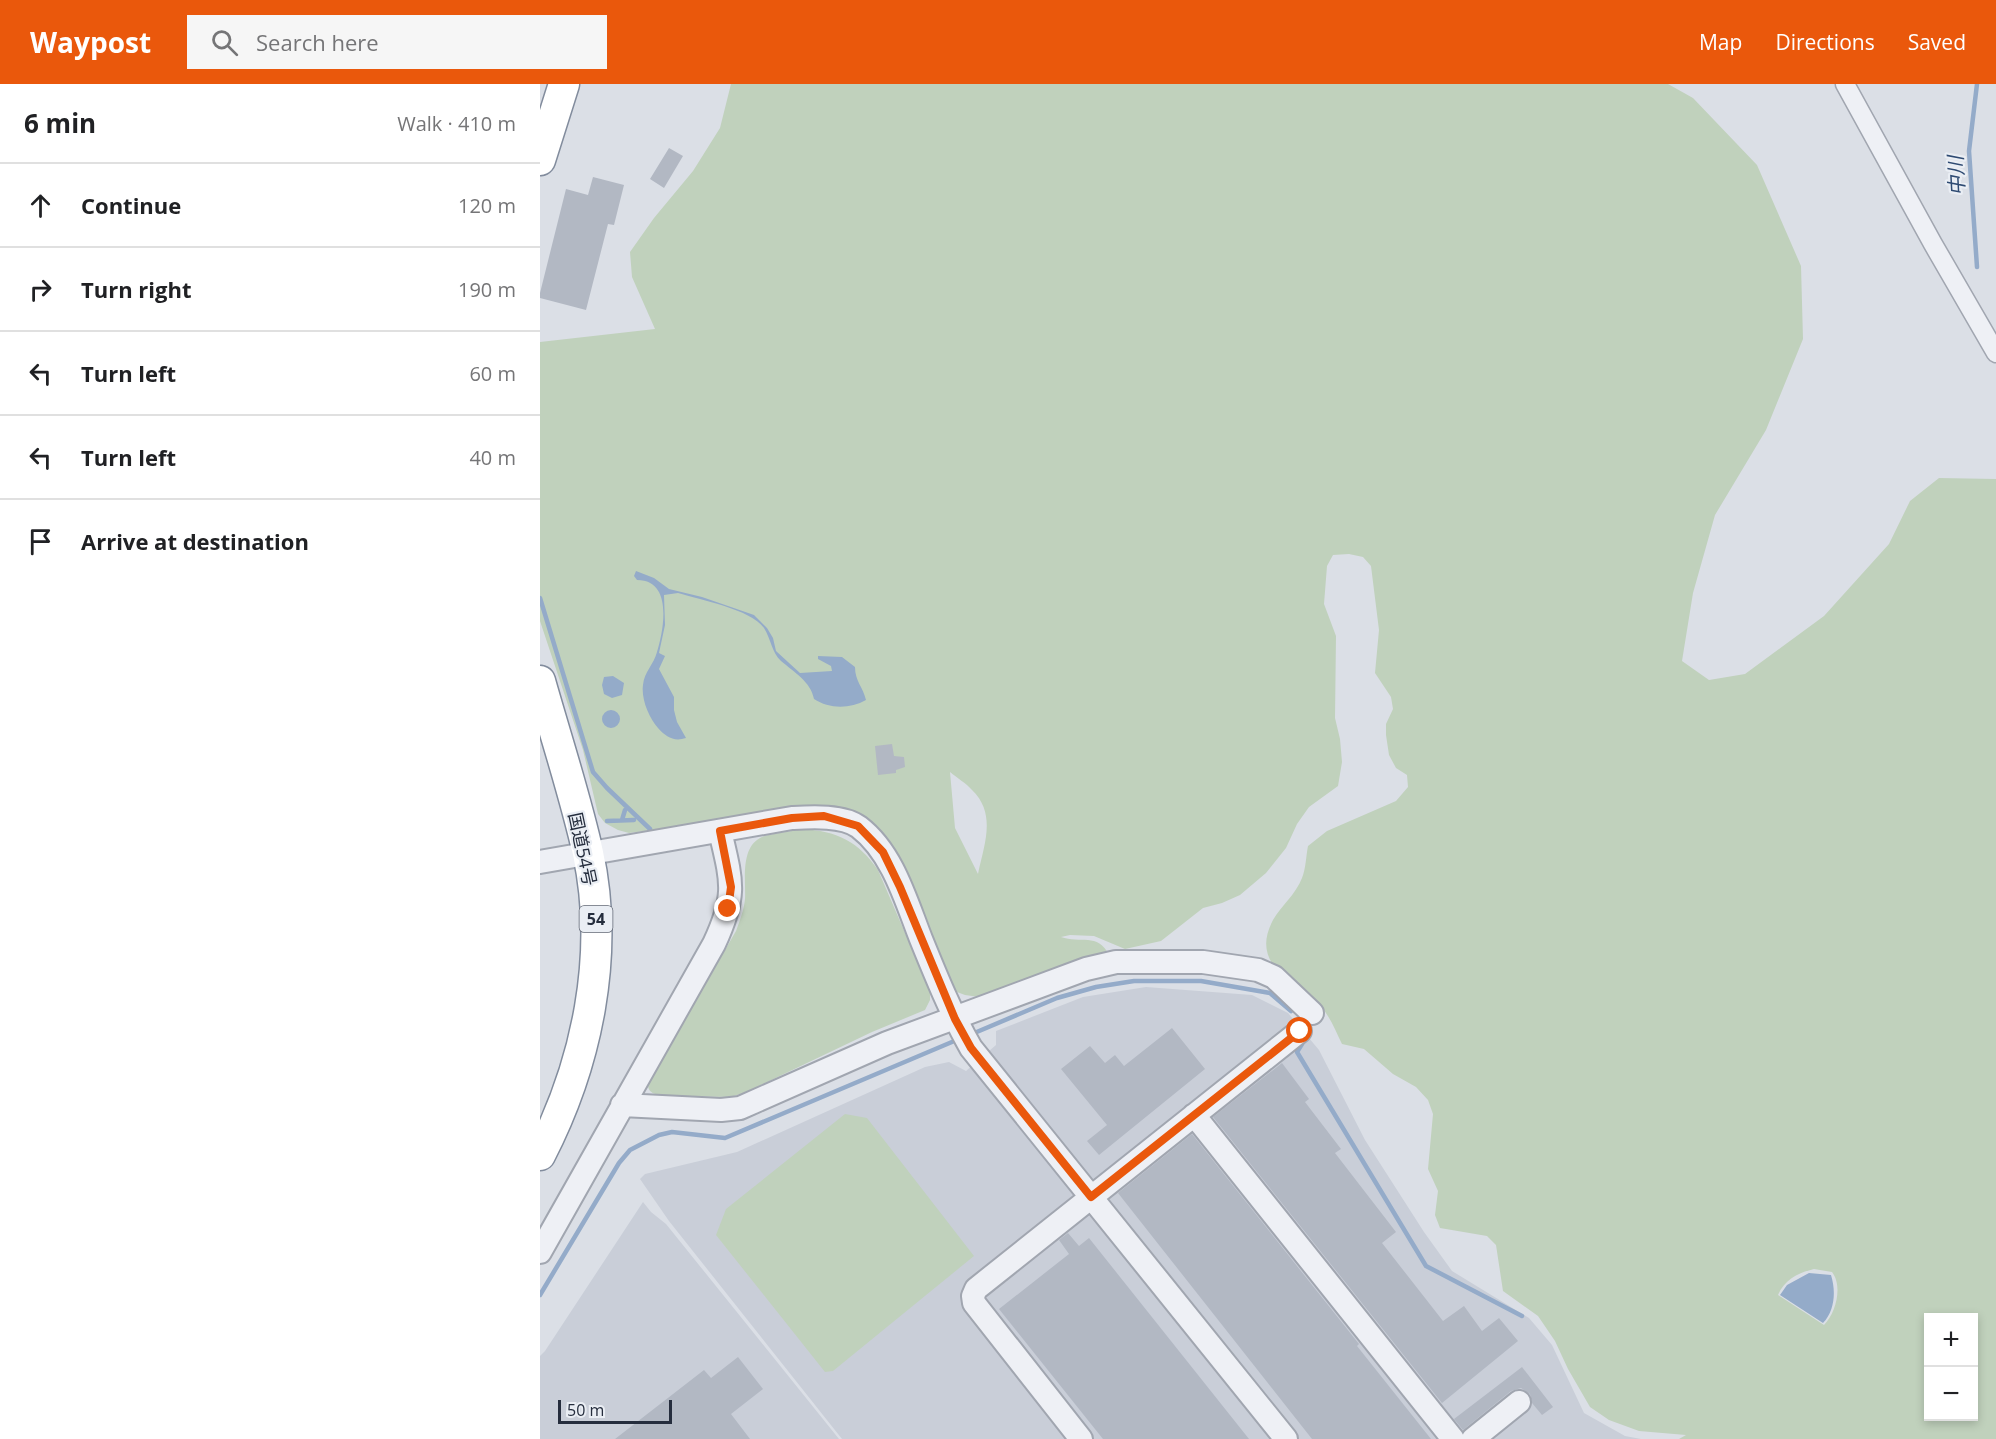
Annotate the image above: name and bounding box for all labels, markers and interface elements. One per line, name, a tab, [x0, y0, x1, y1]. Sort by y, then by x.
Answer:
search box	[187, 15, 607, 69]
text: Waypost	[30, 23, 151, 61]
icon: search	[208, 26, 241, 59]
text: Search here	[256, 27, 379, 57]
text: Map	[1699, 28, 1742, 56]
text: Directions	[1775, 28, 1875, 56]
text: Saved	[1908, 28, 1966, 56]
text: 6 min	[24, 105, 96, 141]
text: Walk · 410 m	[397, 110, 516, 137]
water label: 中川	[1941, 153, 1971, 197]
icon: ahead	[24, 189, 57, 222]
text: Continue	[81, 190, 181, 220]
text: 120 m	[458, 192, 516, 219]
icon: right	[24, 273, 57, 306]
text: Turn right	[81, 274, 192, 304]
text: 190 m	[458, 276, 516, 303]
icon: left	[24, 357, 57, 390]
text: Turn left	[81, 358, 176, 388]
text: 60 m	[469, 360, 516, 387]
icon: left	[24, 441, 57, 474]
text: Turn left	[81, 442, 176, 472]
text: 40 m	[469, 444, 516, 471]
icon: arrive	[24, 525, 57, 558]
text: Arrive at destination	[81, 526, 309, 556]
street label: 国道54号	[564, 810, 602, 888]
route end	[714, 895, 740, 921]
road number: 54	[580, 906, 612, 932]
route start	[1286, 1017, 1312, 1043]
map controls	[1924, 1313, 1978, 1421]
button: +	[1924, 1313, 1978, 1367]
button: −	[1924, 1367, 1978, 1421]
scale bar	[558, 1397, 672, 1424]
text: 50 m	[567, 1399, 604, 1421]

